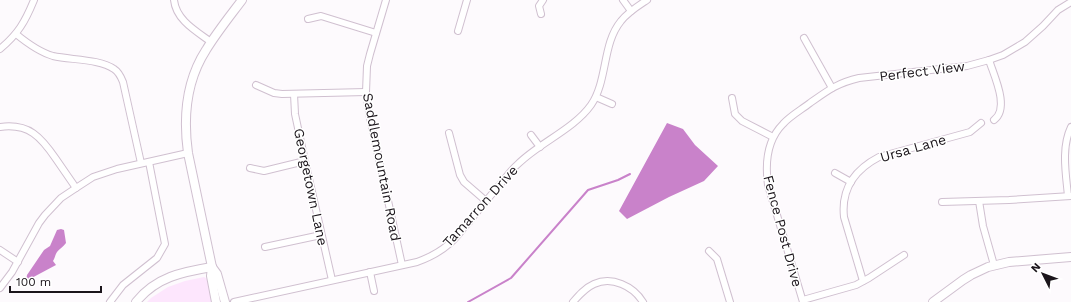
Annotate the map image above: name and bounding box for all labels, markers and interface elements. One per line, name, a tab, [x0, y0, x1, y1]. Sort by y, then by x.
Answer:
street label: Perfect View	[878, 58, 966, 84]
street label: Saddlemountain Road	[360, 91, 404, 243]
street label: Georgetown Lane	[291, 127, 331, 247]
street label: Ursa Lane	[878, 131, 948, 165]
street label: Tamarron Drive	[439, 162, 521, 250]
street label: Fence Post Drive	[760, 173, 806, 289]
north arrow	[1023, 254, 1063, 294]
text: N	[1028, 260, 1043, 275]
scale bar	[10, 268, 101, 294]
text: 100 m	[16, 275, 51, 289]

